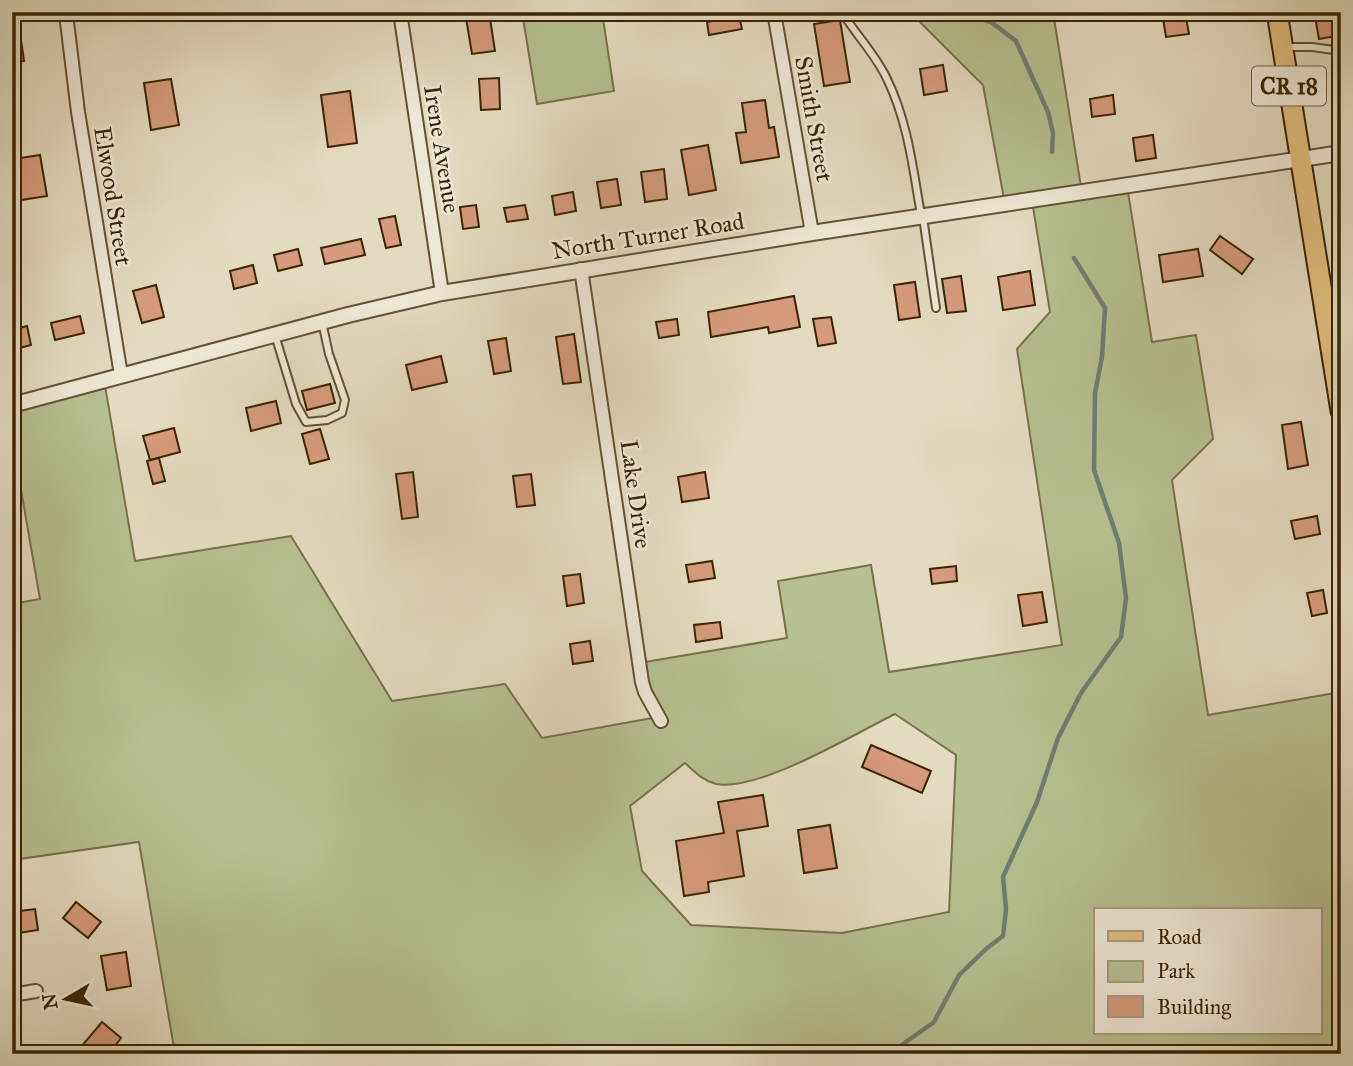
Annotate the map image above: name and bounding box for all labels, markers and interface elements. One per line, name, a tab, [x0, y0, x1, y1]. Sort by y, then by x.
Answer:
street label: Smith Street	[788, 54, 840, 185]
road number: CR 18	[1252, 66, 1326, 106]
street label: Irene Avenue	[417, 83, 467, 215]
street label: Elwood Street	[87, 124, 139, 268]
street label: North Turner Road	[550, 206, 746, 266]
street label: Lake Drive	[614, 438, 658, 550]
legend	[1094, 908, 1322, 1034]
text: Road	[1157, 924, 1202, 950]
text: Park	[1157, 958, 1195, 984]
north arrow	[32, 964, 102, 1034]
text: N	[37, 992, 62, 1011]
text: Building	[1157, 994, 1231, 1020]

